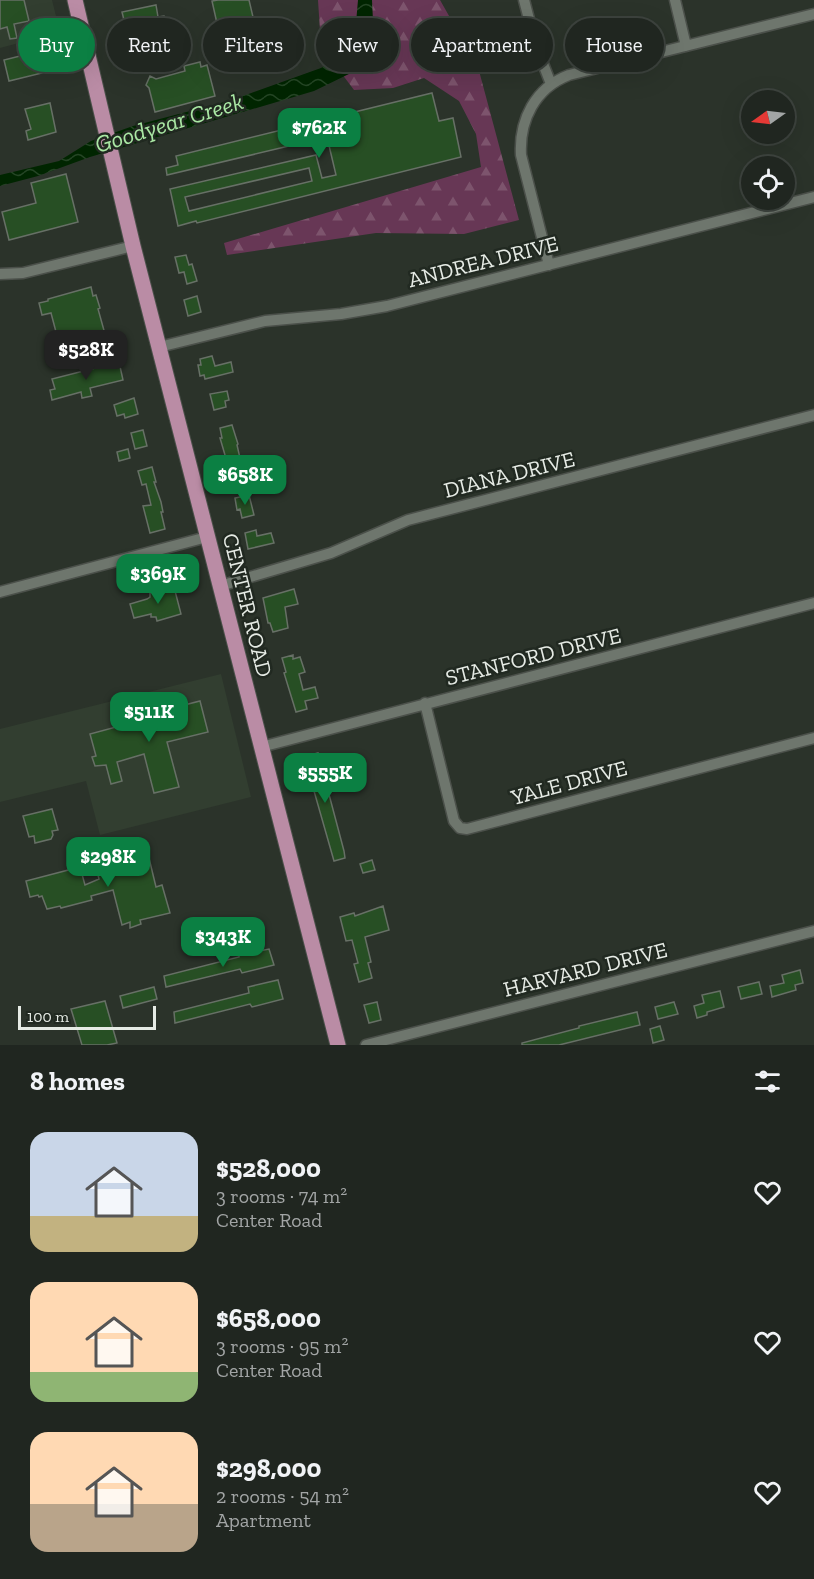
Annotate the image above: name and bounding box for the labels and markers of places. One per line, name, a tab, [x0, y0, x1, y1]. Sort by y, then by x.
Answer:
pin: $762K	[277, 108, 361, 159]
pin: $528K	[44, 330, 128, 381]
pin: $658K	[203, 455, 287, 506]
pin: $369K	[116, 554, 200, 605]
pin: $511K	[107, 692, 191, 743]
pin: $555K	[283, 753, 367, 804]
pin: $298K	[66, 837, 150, 888]
pin: $343K	[181, 917, 265, 968]

